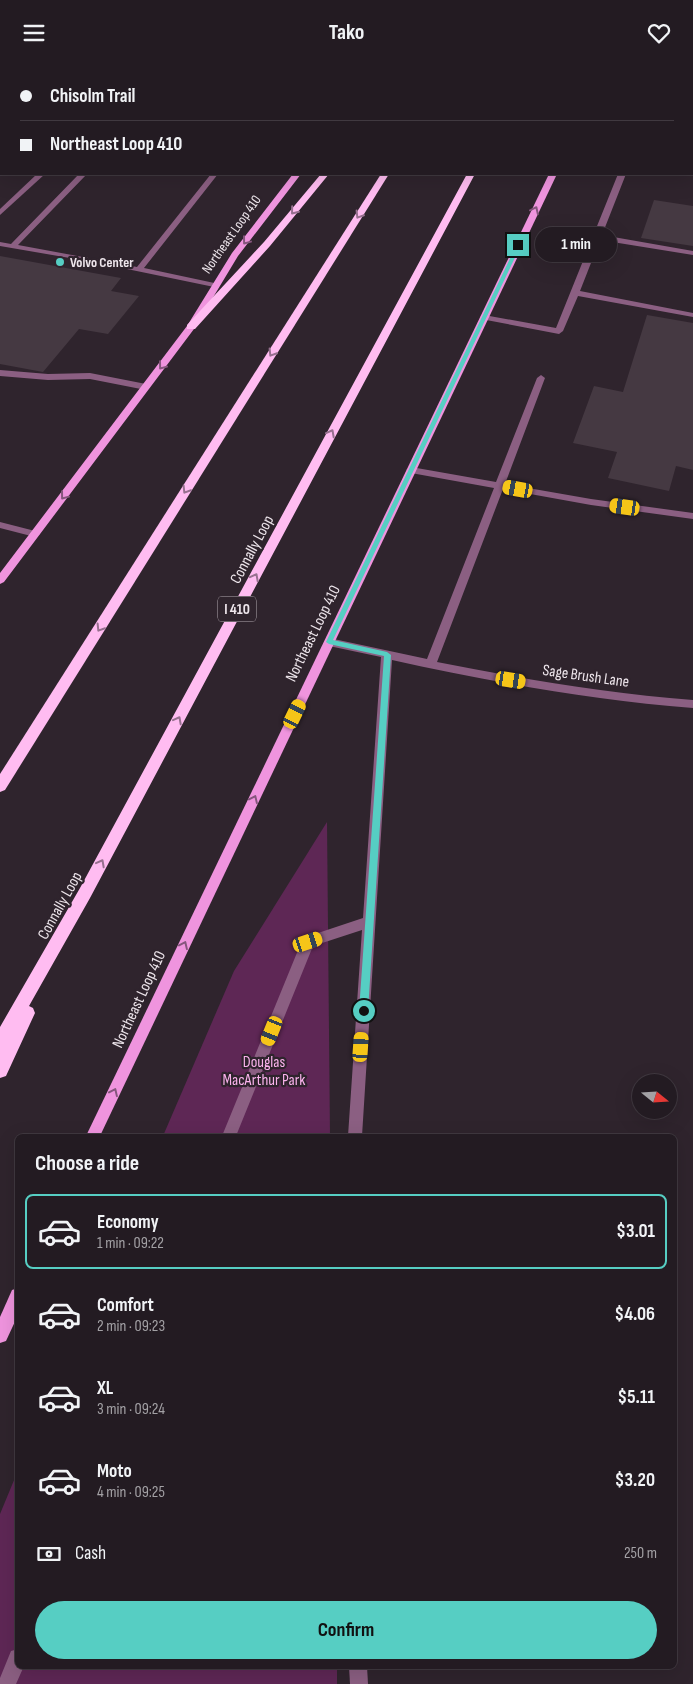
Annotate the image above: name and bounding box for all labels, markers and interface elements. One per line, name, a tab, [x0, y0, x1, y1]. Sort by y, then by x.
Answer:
icon: menu	[20, 19, 48, 47]
text: Tako	[329, 19, 364, 46]
icon: heart	[645, 19, 673, 47]
text: Chisolm Trail	[50, 85, 135, 108]
text: Northeast Loop 410	[50, 133, 182, 156]
street label: Northeast Loop 410	[198, 192, 265, 277]
one-way arrow	[290, 206, 299, 215]
one-way arrow	[529, 206, 540, 215]
one-way arrow	[355, 210, 365, 219]
callout: 1 min	[536, 227, 618, 263]
route end	[507, 234, 529, 256]
one-way arrow	[243, 235, 252, 244]
text: 1 min	[561, 235, 591, 254]
place label: Volvo Center	[70, 254, 134, 271]
marker: Volvo Center	[54, 256, 66, 268]
one-way arrow	[269, 347, 279, 356]
one-way arrow	[159, 360, 167, 369]
one-way arrow	[325, 430, 335, 439]
car	[501, 479, 534, 499]
one-way arrow	[183, 485, 192, 494]
one-way arrow	[61, 490, 70, 500]
car	[609, 497, 640, 517]
street label: Connally Loop	[226, 512, 278, 587]
one-way arrow	[248, 573, 258, 582]
street label: Northeast Loop 410	[282, 582, 345, 685]
road number: I 410	[218, 597, 256, 621]
one-way arrow	[96, 622, 106, 631]
street label: Sage Brush Lane	[541, 661, 630, 692]
car	[495, 670, 526, 690]
car	[281, 697, 308, 731]
one-way arrow	[172, 716, 182, 725]
one-way arrow	[248, 795, 258, 804]
one-way arrow	[95, 859, 105, 868]
street label: Connally Loop	[34, 869, 87, 943]
car	[291, 930, 324, 954]
one-way arrow	[178, 942, 188, 951]
street label: Northeast Loop 410	[109, 948, 170, 1051]
route start	[353, 1000, 375, 1022]
car	[259, 1014, 284, 1048]
car	[352, 1032, 369, 1062]
park label: Douglas MacArthur Park	[223, 1053, 305, 1090]
north arrow	[632, 1074, 678, 1119]
map controls	[632, 1074, 677, 1119]
one-way arrow	[108, 1088, 119, 1097]
text: Choose a ride	[35, 1150, 139, 1177]
icon: car	[37, 1209, 82, 1254]
text: Economy	[97, 1211, 159, 1234]
text: $3.01	[616, 1220, 655, 1243]
text: 1 min · 09:22	[97, 1234, 164, 1253]
icon: car	[37, 1292, 82, 1337]
text: Comfort	[97, 1294, 154, 1317]
text: $4.06	[615, 1303, 655, 1326]
text: 2 min · 09:23	[97, 1317, 165, 1336]
icon: car	[37, 1375, 82, 1420]
text: XL	[97, 1377, 113, 1400]
text: $5.11	[618, 1386, 655, 1409]
text: 3 min · 09:24	[97, 1400, 165, 1419]
icon: car	[37, 1458, 82, 1503]
text: Moto	[97, 1460, 132, 1483]
text: $3.20	[615, 1469, 655, 1492]
text: 4 min · 09:25	[97, 1483, 165, 1502]
icon: cash	[35, 1540, 63, 1568]
text: Cash	[75, 1542, 106, 1565]
text: 250 m	[624, 1544, 657, 1563]
button: Confirm	[35, 1601, 657, 1659]

